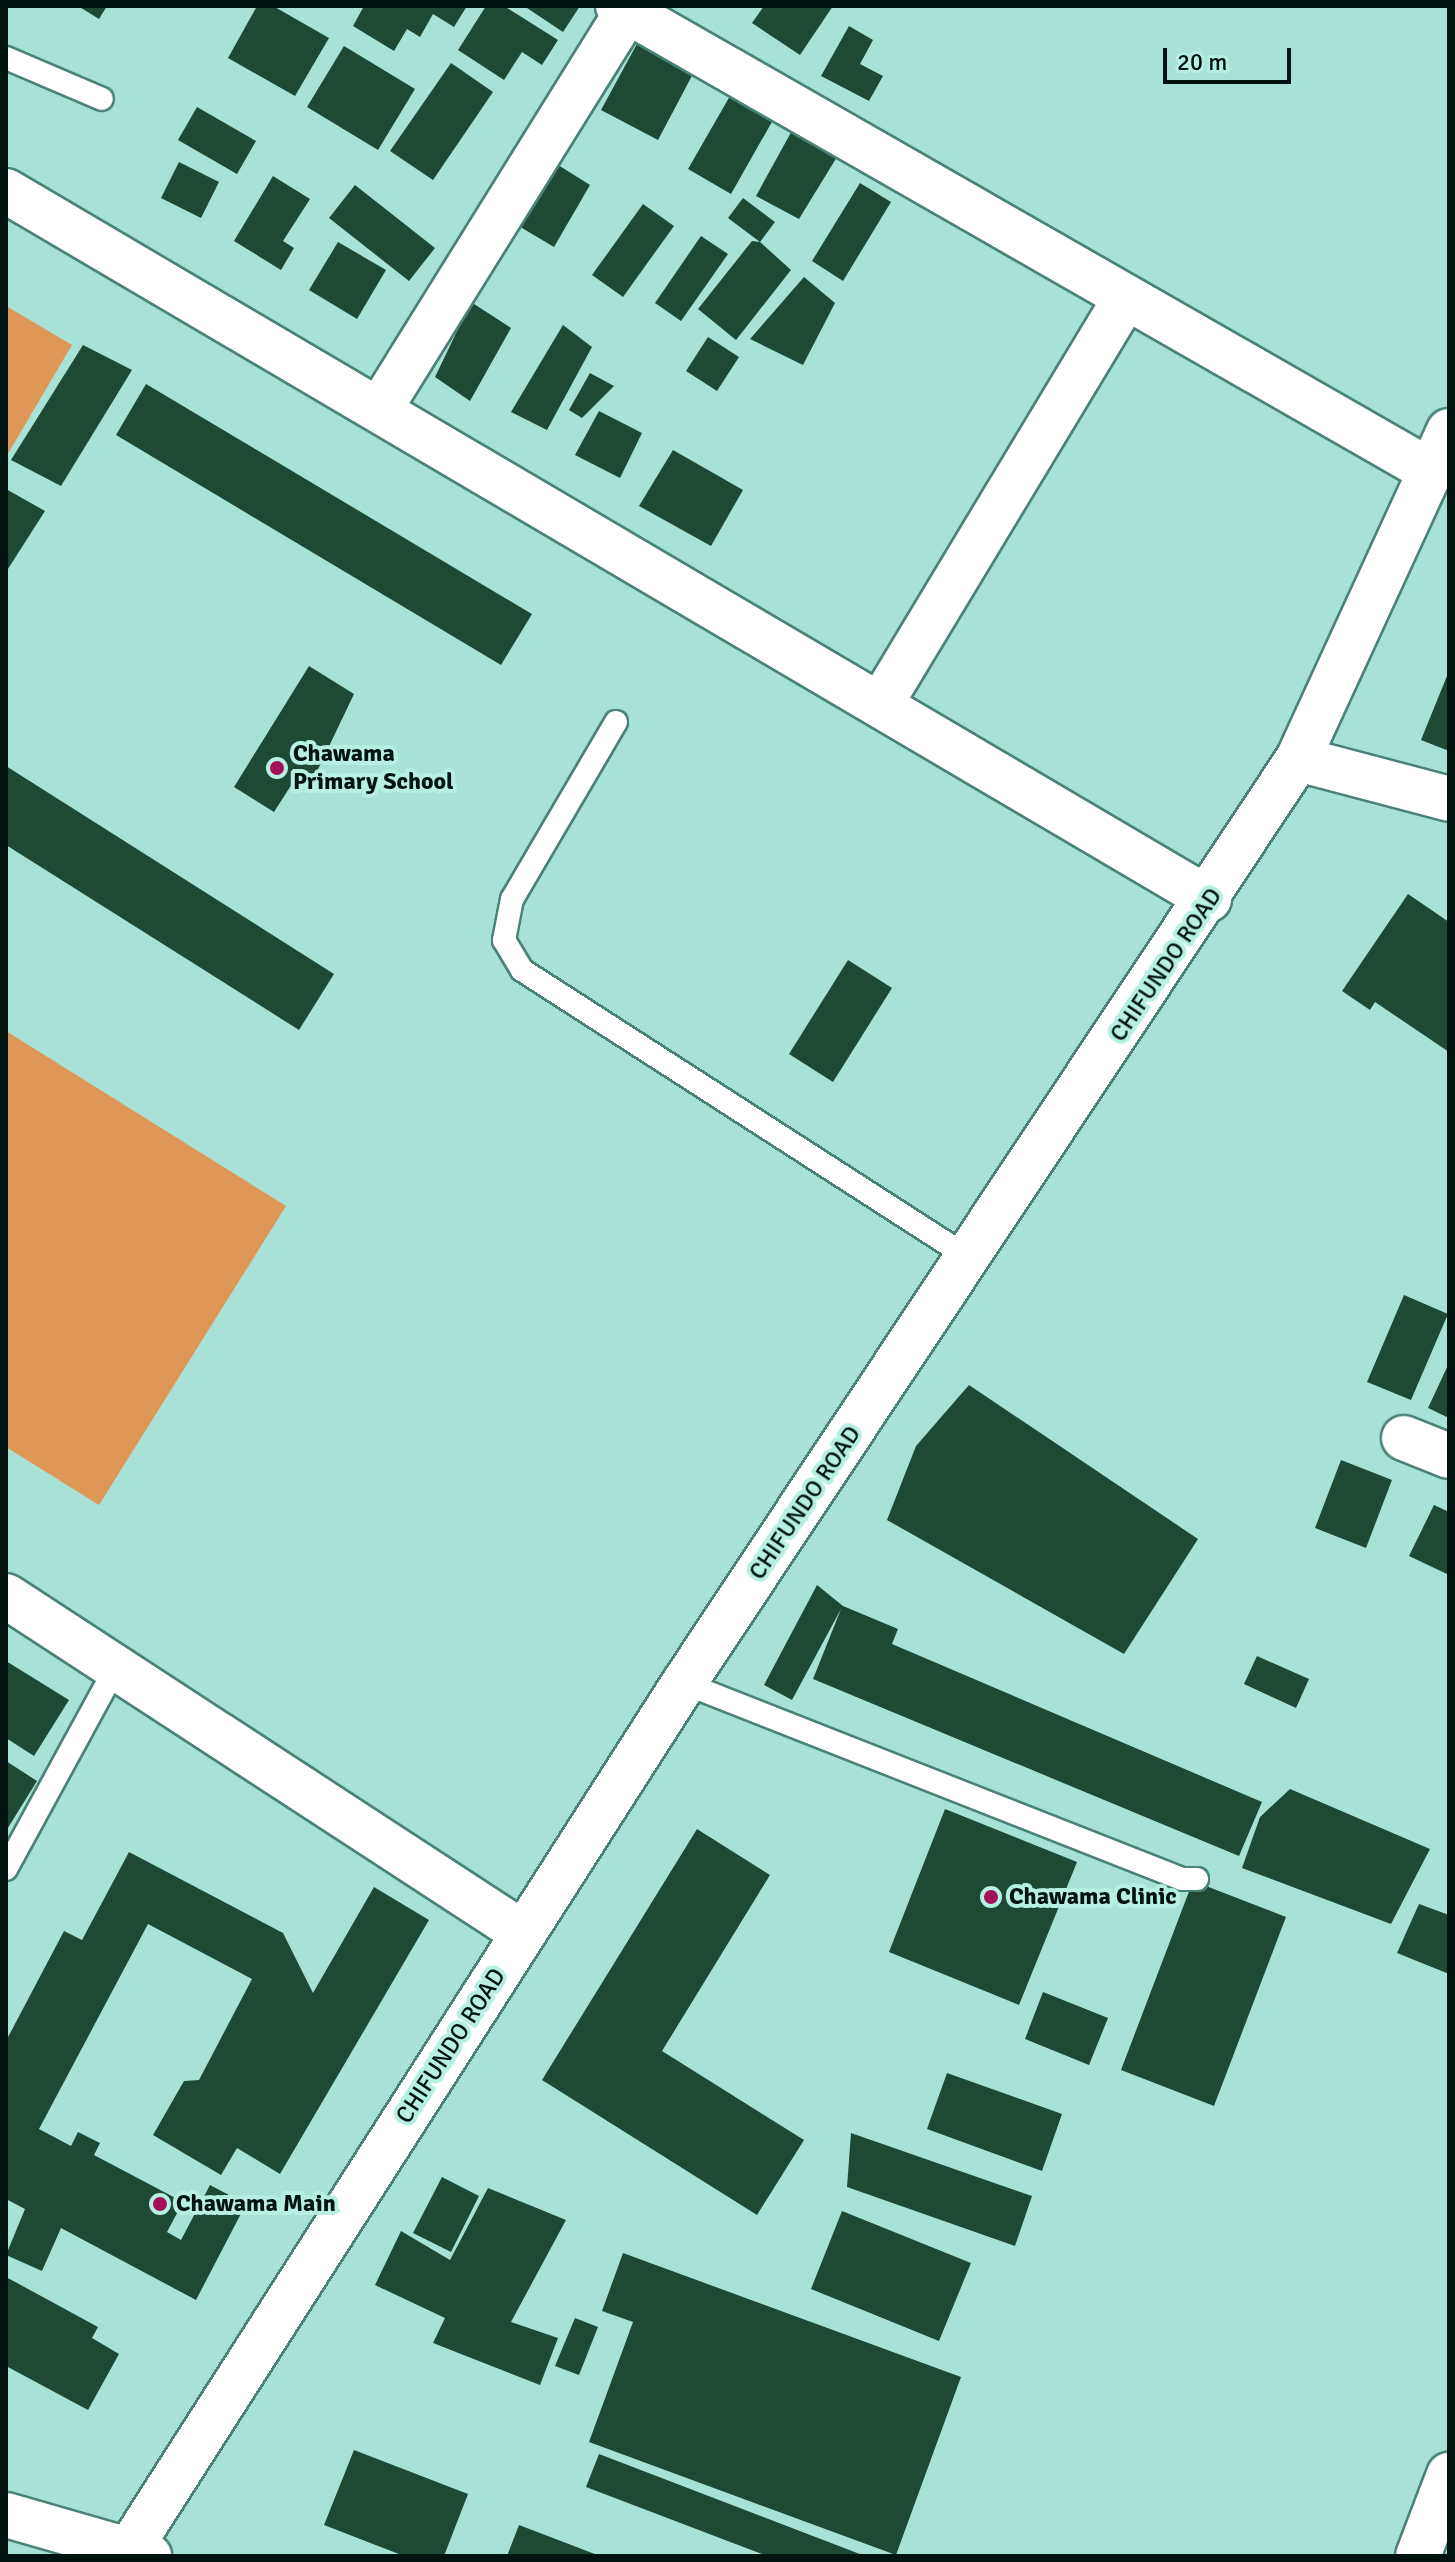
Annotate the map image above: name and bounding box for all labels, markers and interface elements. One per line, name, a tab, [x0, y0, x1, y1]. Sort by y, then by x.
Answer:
scale bar	[1167, 32, 1295, 82]
text: 20 m	[1177, 47, 1227, 77]
place label: Chawama Primary School	[293, 740, 454, 796]
marker: Chawama Primary School	[268, 759, 286, 777]
street label: CHIFUNDO ROAD	[1104, 883, 1228, 1047]
street label: CHIFUNDO ROAD	[743, 1421, 867, 1585]
place label: Chawama Clinic	[1009, 1883, 1177, 1911]
marker: Chawama Clinic	[980, 1886, 1002, 1908]
street label: CHIFUNDO ROAD	[390, 1963, 512, 2129]
place label: Chawama Main	[176, 2190, 336, 2218]
marker: Chawama Main	[151, 2195, 169, 2213]

